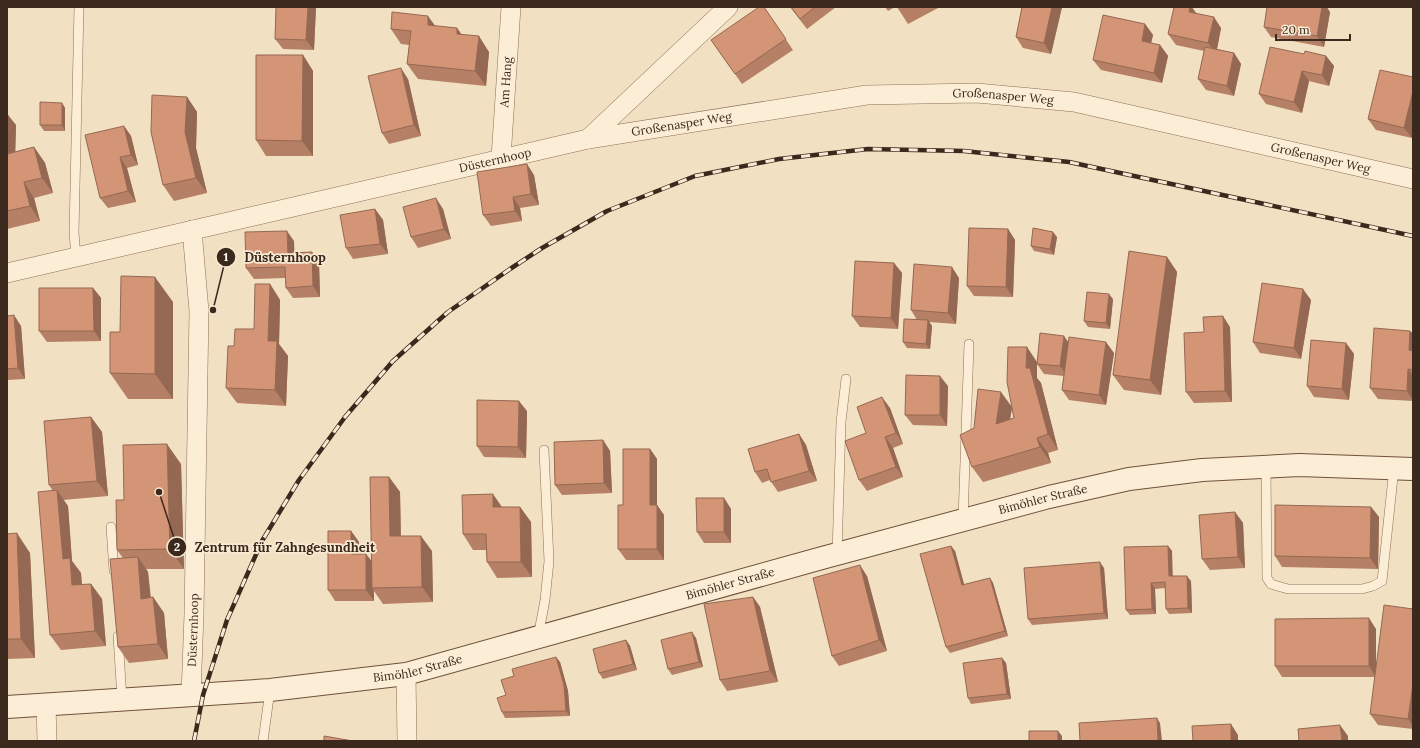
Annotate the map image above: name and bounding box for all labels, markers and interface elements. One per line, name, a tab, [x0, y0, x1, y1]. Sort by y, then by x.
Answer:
scale bar	[1276, 16, 1350, 42]
text: 20 m	[1282, 22, 1310, 37]
street label: Am Hang	[496, 56, 515, 109]
street label: Großenasper Weg	[952, 85, 1055, 107]
street label: Großenasper Weg	[630, 108, 733, 139]
street label: Großenasper Weg	[1269, 139, 1372, 176]
street label: Düsternhoop	[457, 144, 533, 176]
callout: Düsternhoop	[216, 244, 334, 269]
text: 1	[224, 249, 229, 264]
text: Düsternhoop	[244, 249, 326, 266]
street label: Bimöhler Straße	[997, 480, 1089, 517]
callout: Zentrum für Zahngesundheit	[167, 534, 383, 559]
text: 2	[174, 539, 180, 554]
text: Zentrum für Zahngesundheit	[195, 539, 376, 556]
street label: Bimöhler Straße	[684, 564, 776, 603]
street label: Düsternhoop	[184, 593, 201, 667]
street label: Bimöhler Straße	[372, 651, 464, 685]

